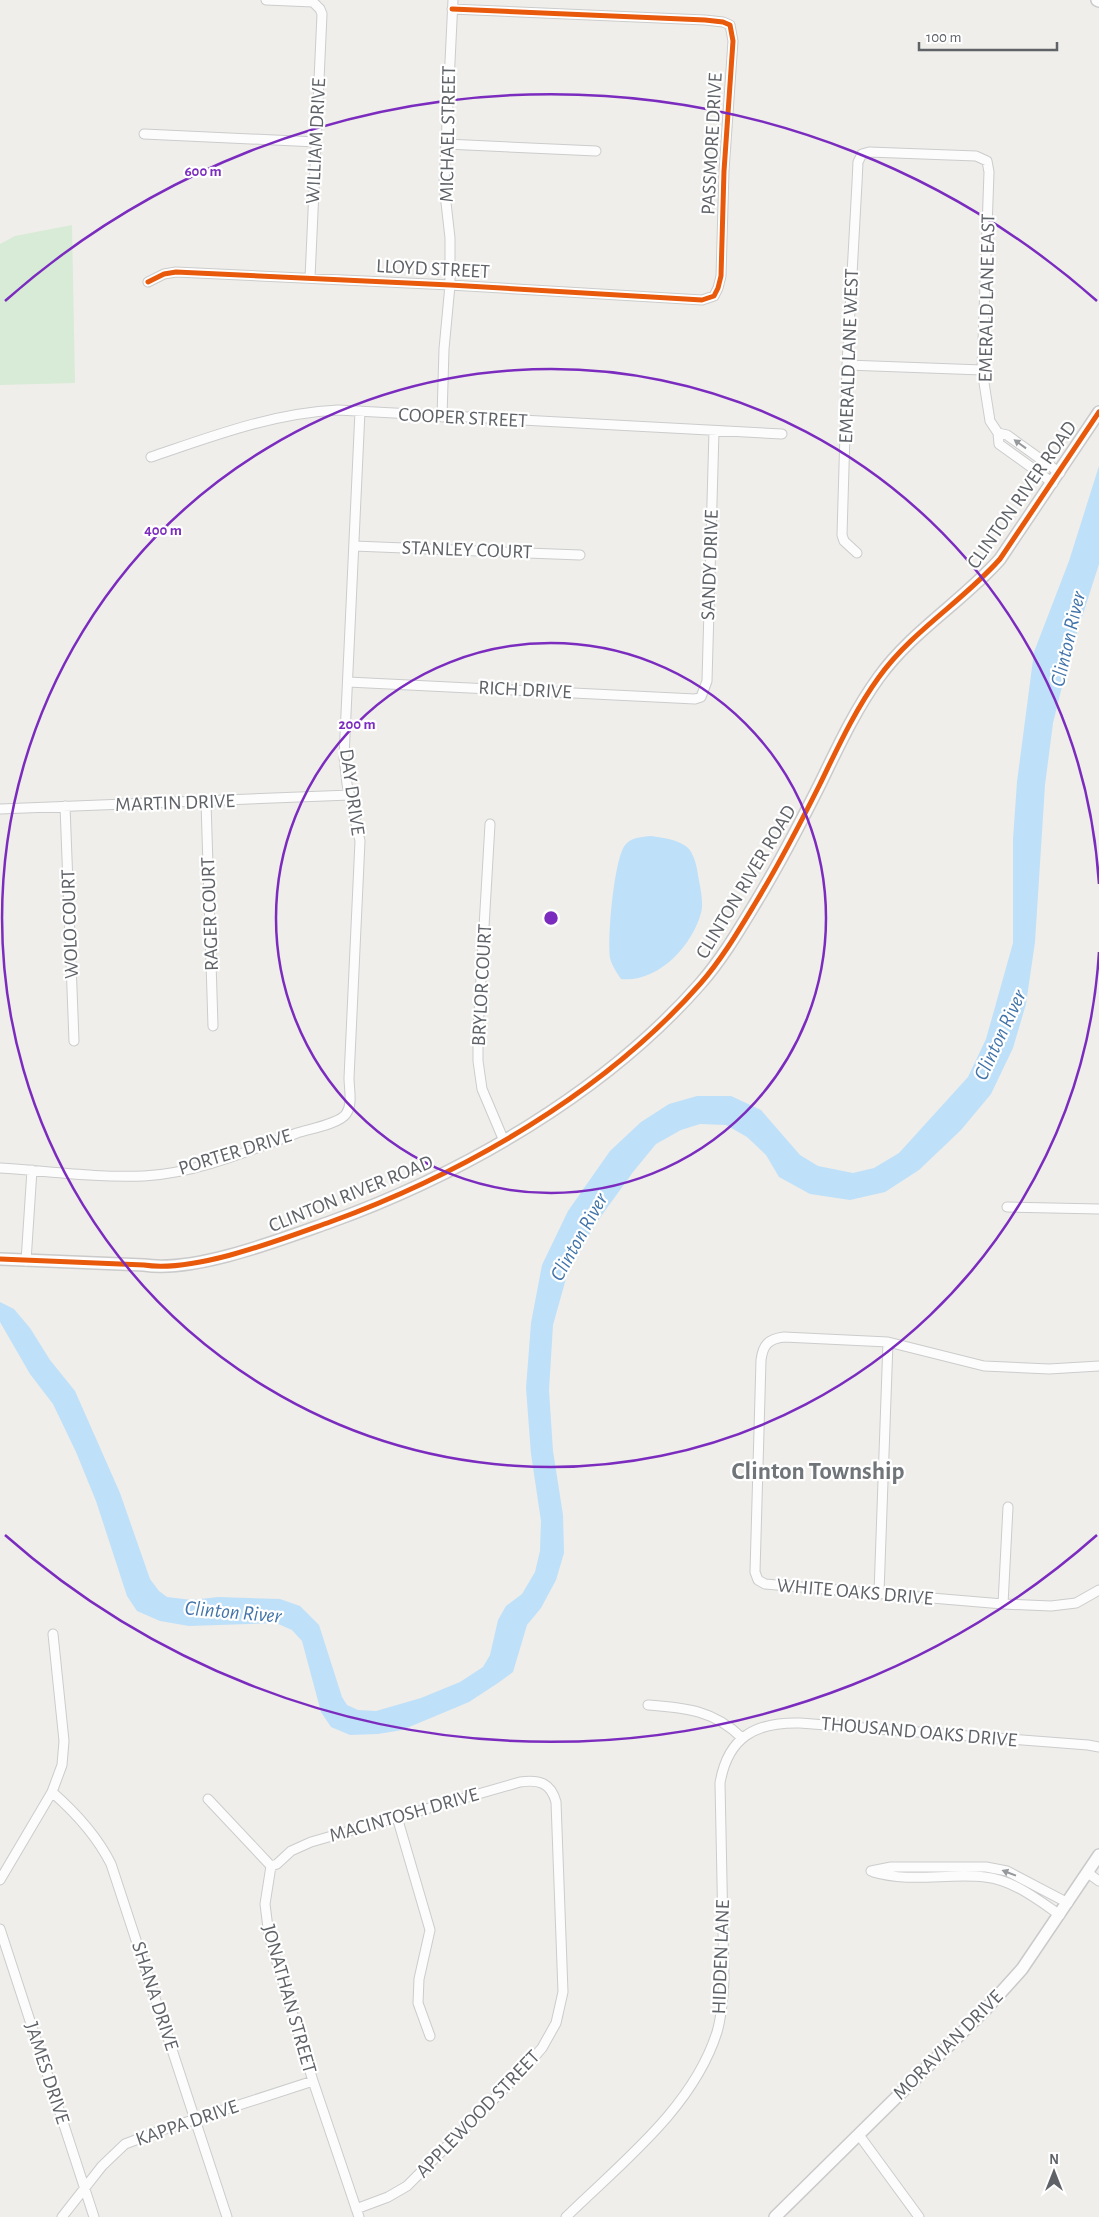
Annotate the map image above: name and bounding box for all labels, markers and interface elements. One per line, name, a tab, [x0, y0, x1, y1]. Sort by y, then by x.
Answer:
scale bar	[919, 20, 1056, 52]
text: 100 m	[926, 30, 961, 45]
street label: MICHAEL STREET	[437, 65, 459, 203]
street label: PASSMORE DRIVE	[698, 72, 726, 216]
street label: WILLIAM DRIVE	[303, 77, 329, 204]
text: 600 m	[184, 164, 222, 179]
street label: EMERALD LANE EAST	[976, 213, 998, 383]
street label: LLOYD STREET	[376, 256, 491, 282]
street label: EMERALD LANE WEST	[836, 268, 862, 444]
street label: COOPER STREET	[398, 405, 528, 431]
street label: CLINTON RIVER ROAD	[964, 417, 1081, 573]
one-way arrow	[1014, 439, 1027, 450]
street label: SANDY DRIVE	[698, 509, 722, 621]
text: 400 m	[144, 523, 182, 538]
street label: STANLEY COURT	[401, 538, 533, 562]
water label: Clinton River	[1047, 588, 1089, 689]
street label: RICH DRIVE	[478, 678, 573, 702]
text: 200 m	[338, 717, 376, 732]
street label: DAY DRIVE	[336, 748, 368, 837]
street label: MARTIN DRIVE	[115, 791, 236, 815]
street label: CLINTON RIVER ROAD	[692, 802, 800, 962]
street label: RAGER COURT	[198, 856, 222, 971]
street label: WOLO COURT	[58, 869, 82, 979]
centre of rings	[542, 909, 560, 927]
street label: BRYLOR COURT	[469, 923, 495, 1047]
water label: Clinton River	[970, 986, 1030, 1083]
street label: PORTER DRIVE	[176, 1125, 294, 1179]
street label: CLINTON RIVER ROAD	[266, 1152, 436, 1236]
water label: Clinton River	[546, 1188, 612, 1284]
district label: Clinton Township	[732, 1459, 904, 1484]
street label: WHITE OAKS DRIVE	[776, 1575, 934, 1609]
water label: Clinton River	[184, 1597, 283, 1627]
street label: THOUSAND OAKS DRIVE	[820, 1713, 1018, 1751]
street label: MACINTOSH DRIVE	[327, 1784, 481, 1846]
one-way arrow	[1001, 1869, 1016, 1877]
street label: HIDDEN LANE	[709, 1899, 733, 2015]
street label: JONATHAN STREET	[258, 1922, 320, 2076]
street label: SHANA DRIVE	[128, 1939, 182, 2053]
street label: MORAVIAN DRIVE	[889, 1986, 1007, 2104]
street label: JAMES DRIVE	[21, 2020, 73, 2127]
street label: APPLEWOOD STREET	[412, 2046, 544, 2182]
street label: KAPPA DRIVE	[133, 2096, 241, 2150]
north arrow	[1029, 2147, 1079, 2197]
text: N	[1049, 2153, 1059, 2167]

